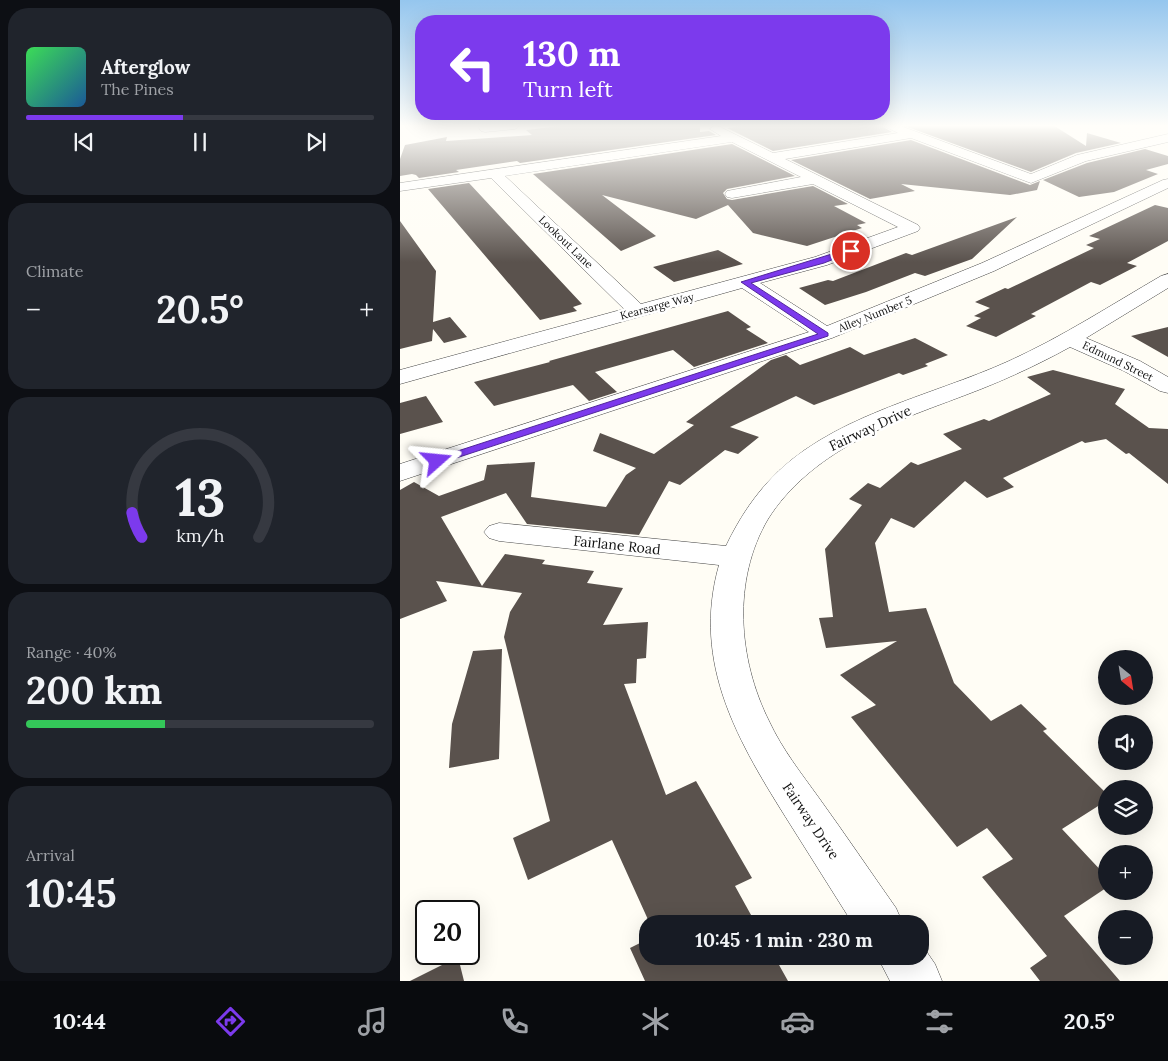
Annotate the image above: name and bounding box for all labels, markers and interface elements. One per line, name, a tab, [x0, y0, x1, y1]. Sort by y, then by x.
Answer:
text: 130 m	[523, 31, 620, 76]
icon: left	[440, 35, 505, 100]
text: Afterglow	[101, 55, 190, 79]
text: Turn left	[523, 75, 613, 103]
text: The Pines	[101, 79, 174, 99]
icon: previous	[70, 128, 98, 156]
icon: pause	[186, 128, 214, 156]
icon: next	[302, 128, 330, 156]
street label: Lookout Lane	[536, 213, 596, 271]
pin	[830, 230, 872, 272]
icon: arrive	[837, 237, 865, 265]
text: Climate	[26, 261, 83, 281]
text: 20.5°	[156, 285, 244, 333]
street label: Kearsarge Way	[618, 289, 696, 323]
text: −	[26, 292, 41, 328]
text: +	[359, 292, 374, 328]
street label: Alley Number 5	[835, 293, 914, 336]
street label: Edmund Street	[1080, 338, 1156, 385]
street label: Fairway Drive	[826, 401, 914, 455]
position arrow	[410, 434, 462, 486]
text: 13	[175, 464, 225, 530]
text: km/h	[176, 524, 224, 547]
street label: Fairlane Road	[573, 531, 661, 559]
text: Range · 40%	[26, 642, 116, 662]
north arrow	[1098, 650, 1152, 705]
map controls	[1098, 650, 1153, 965]
text: 200 km	[26, 666, 162, 714]
button: sound	[1098, 715, 1153, 770]
street label: Fairway Drive	[779, 779, 843, 863]
button: layers	[1098, 780, 1153, 835]
text: Arrival	[26, 845, 75, 865]
button: +	[1098, 845, 1153, 900]
text: 10:45	[26, 869, 116, 917]
speed limit sign: 20	[415, 900, 480, 965]
button: −	[1098, 910, 1153, 965]
text: 10:45 · 1 min · 230 m	[695, 928, 873, 952]
icon: directions	[213, 1004, 248, 1039]
icon: music	[355, 1004, 390, 1039]
icon: phone	[497, 1004, 532, 1039]
icon: climate	[638, 1004, 673, 1039]
icon: car	[780, 1004, 815, 1039]
icon: filters	[922, 1004, 957, 1039]
text: 10:44	[53, 1007, 106, 1035]
text: 20.5°	[1064, 1007, 1115, 1035]

